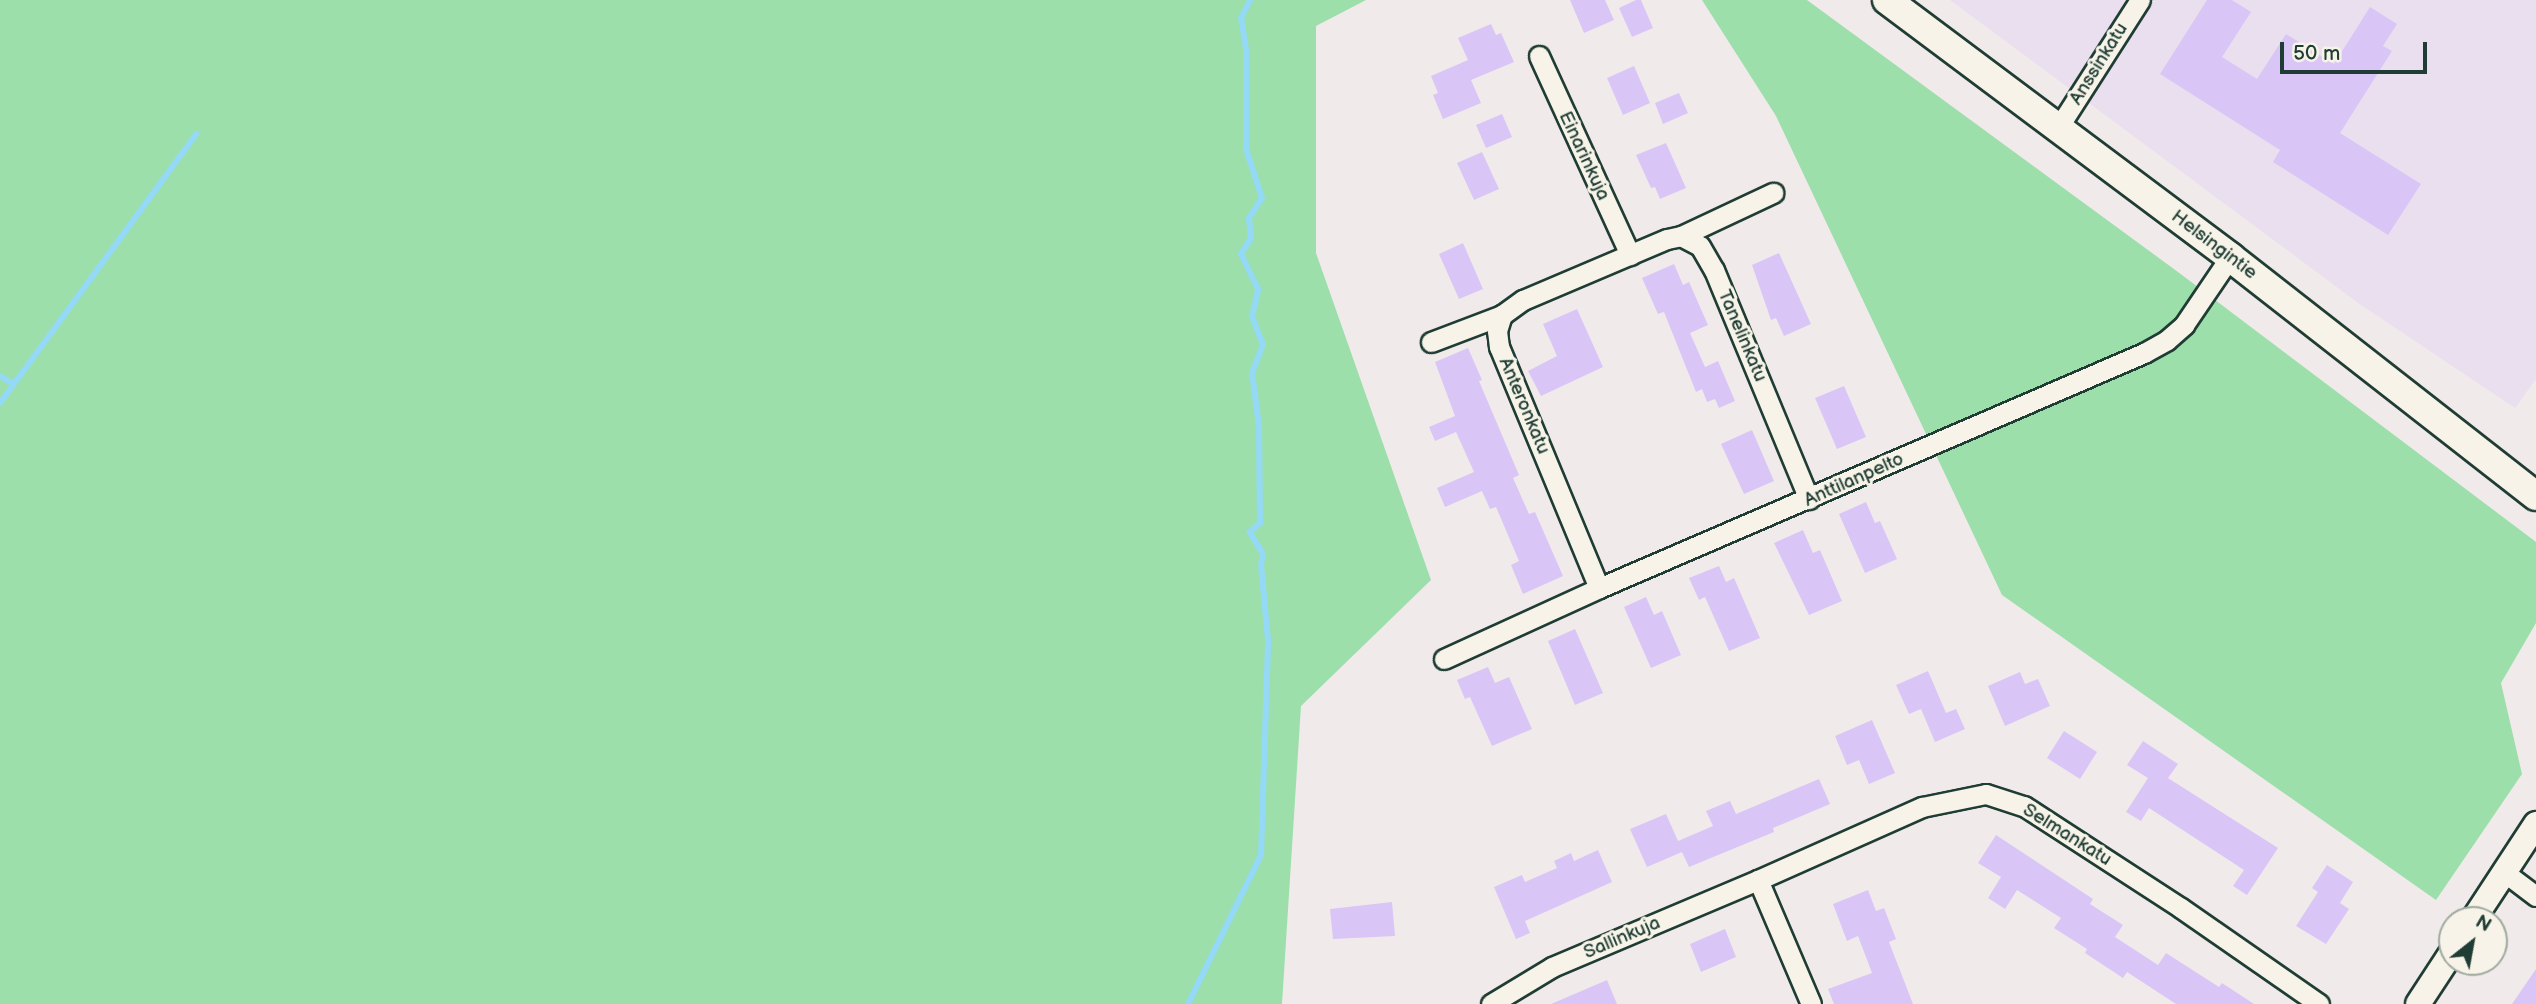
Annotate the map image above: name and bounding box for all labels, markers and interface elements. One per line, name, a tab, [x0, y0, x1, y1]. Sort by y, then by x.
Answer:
street label: Anssinkatu	[2065, 19, 2133, 109]
scale bar	[2284, 28, 2431, 72]
text: 50 m	[2293, 41, 2340, 66]
street label: Einarinkuja	[1553, 108, 1615, 204]
street label: Helsingintie	[2167, 205, 2261, 285]
street label: Tanelinkatu	[1712, 287, 1772, 385]
street label: Anteronkatu	[1493, 354, 1555, 458]
street label: Anttilanpelto	[1801, 448, 1907, 512]
street label: Selmankatu	[2018, 799, 2116, 871]
north arrow	[2438, 906, 2508, 976]
text: N	[2471, 911, 2495, 938]
street label: Sallinkuja	[1580, 912, 1664, 964]

